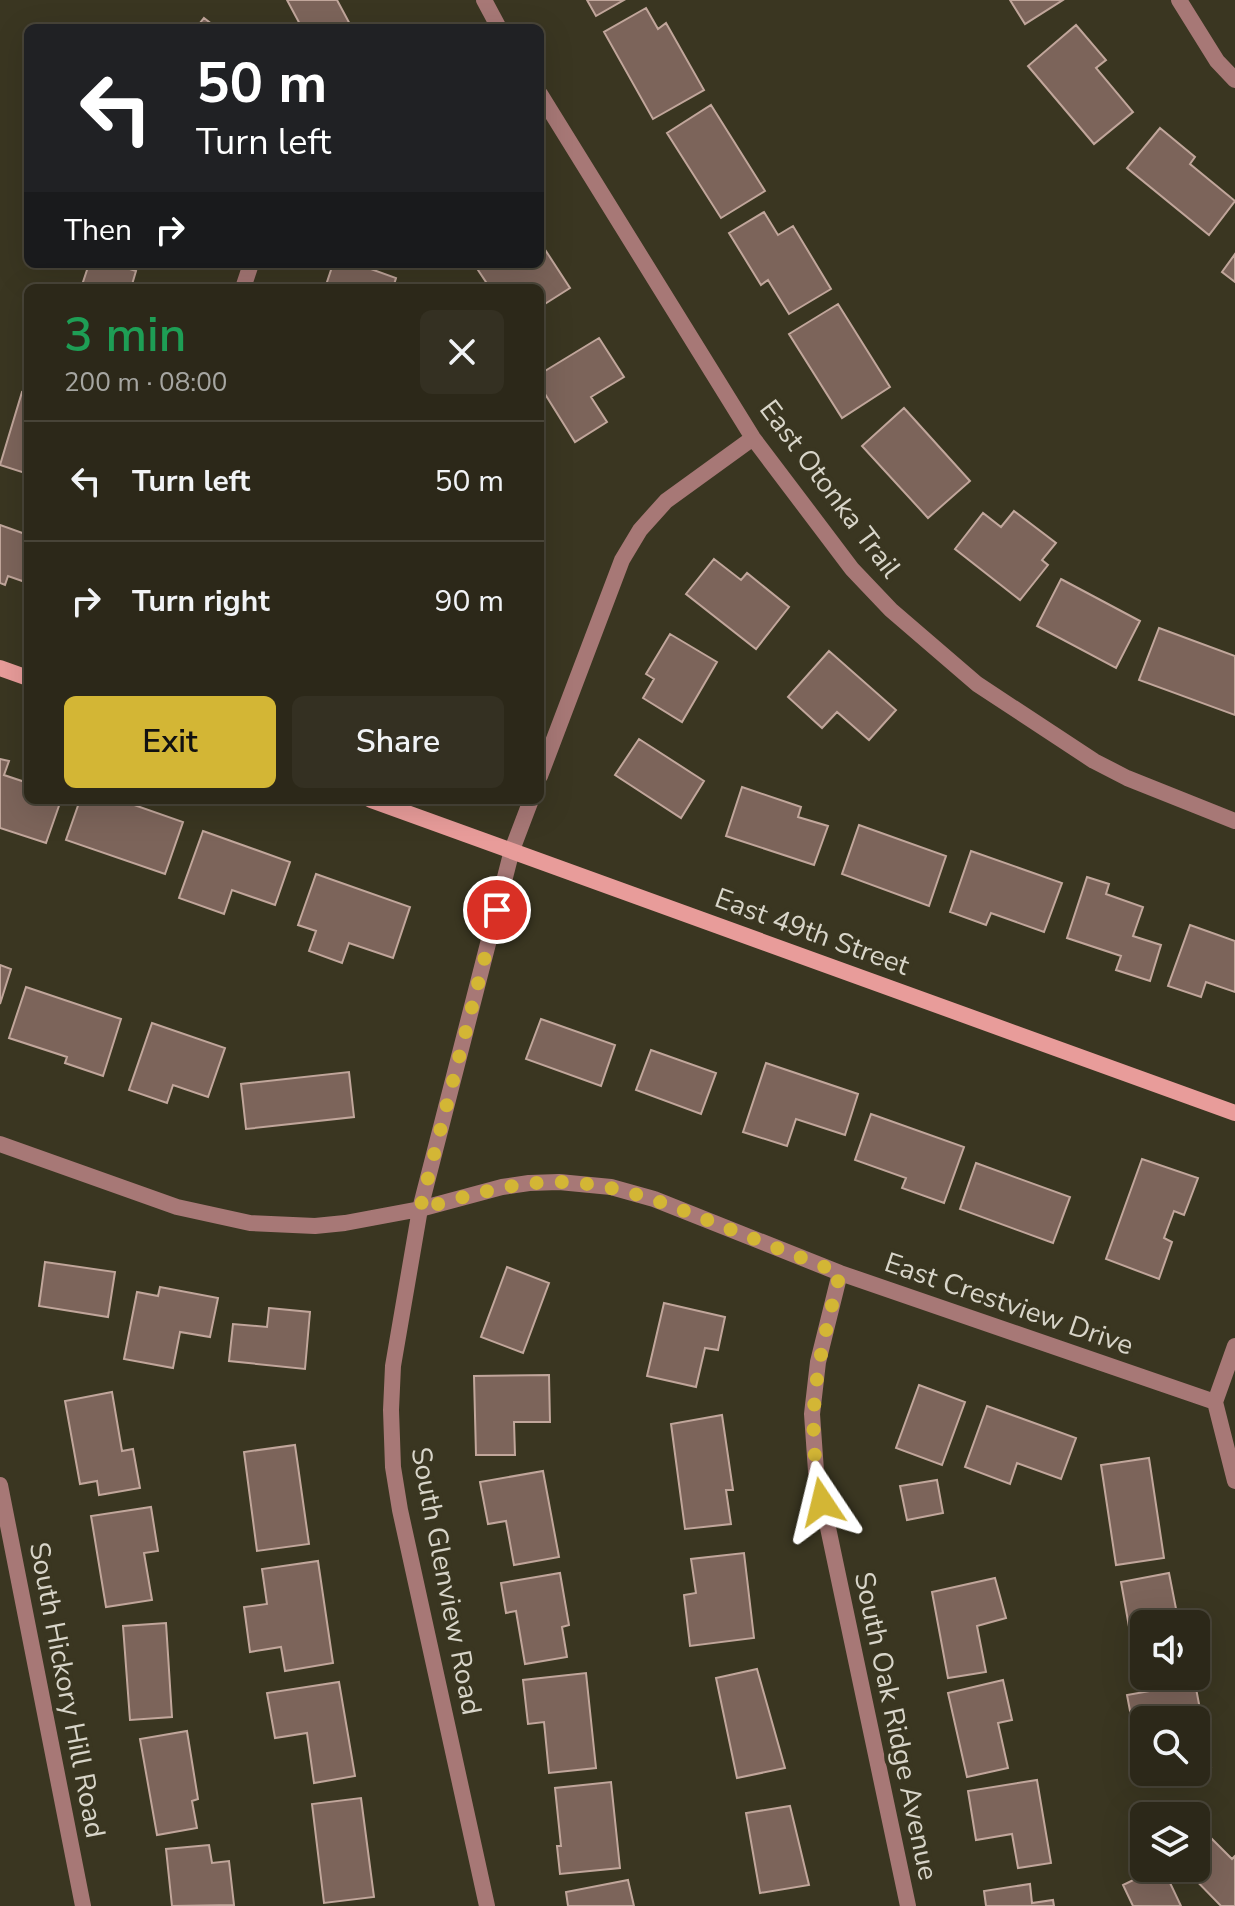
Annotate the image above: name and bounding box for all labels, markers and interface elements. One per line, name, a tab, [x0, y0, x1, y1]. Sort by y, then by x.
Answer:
text: 50 m	[196, 45, 327, 122]
icon: left	[64, 56, 168, 160]
text: Turn left	[196, 118, 331, 167]
icon: right	[148, 208, 192, 252]
text: Then	[64, 210, 132, 251]
text: 3 min	[64, 302, 186, 368]
button: close	[420, 310, 504, 394]
text: 200 m · 08:00	[64, 365, 227, 400]
street label: East Otonka Trail	[750, 392, 910, 586]
icon: left	[64, 459, 108, 503]
text: Turn left	[132, 461, 250, 502]
text: 50 m	[435, 461, 504, 502]
icon: right	[64, 579, 108, 623]
text: Turn right	[132, 581, 270, 622]
text: 90 m	[435, 581, 504, 622]
button: Exit	[64, 696, 276, 788]
button: Share	[292, 696, 504, 788]
pin	[463, 876, 531, 944]
street label: East 49th Street	[710, 879, 915, 985]
icon: arrive	[475, 888, 519, 932]
street label: East Crestview Drive	[879, 1244, 1139, 1364]
street label: South Glenview Road	[401, 1444, 491, 1718]
position arrow	[780, 1460, 864, 1544]
street label: South Hickory Hill Road	[20, 1539, 114, 1841]
street label: South Oak Ridge Avenue	[845, 1568, 947, 1884]
map controls	[1130, 1610, 1210, 1882]
button: sound	[1130, 1610, 1210, 1690]
button: search	[1130, 1706, 1210, 1786]
button: layers	[1130, 1802, 1210, 1882]

